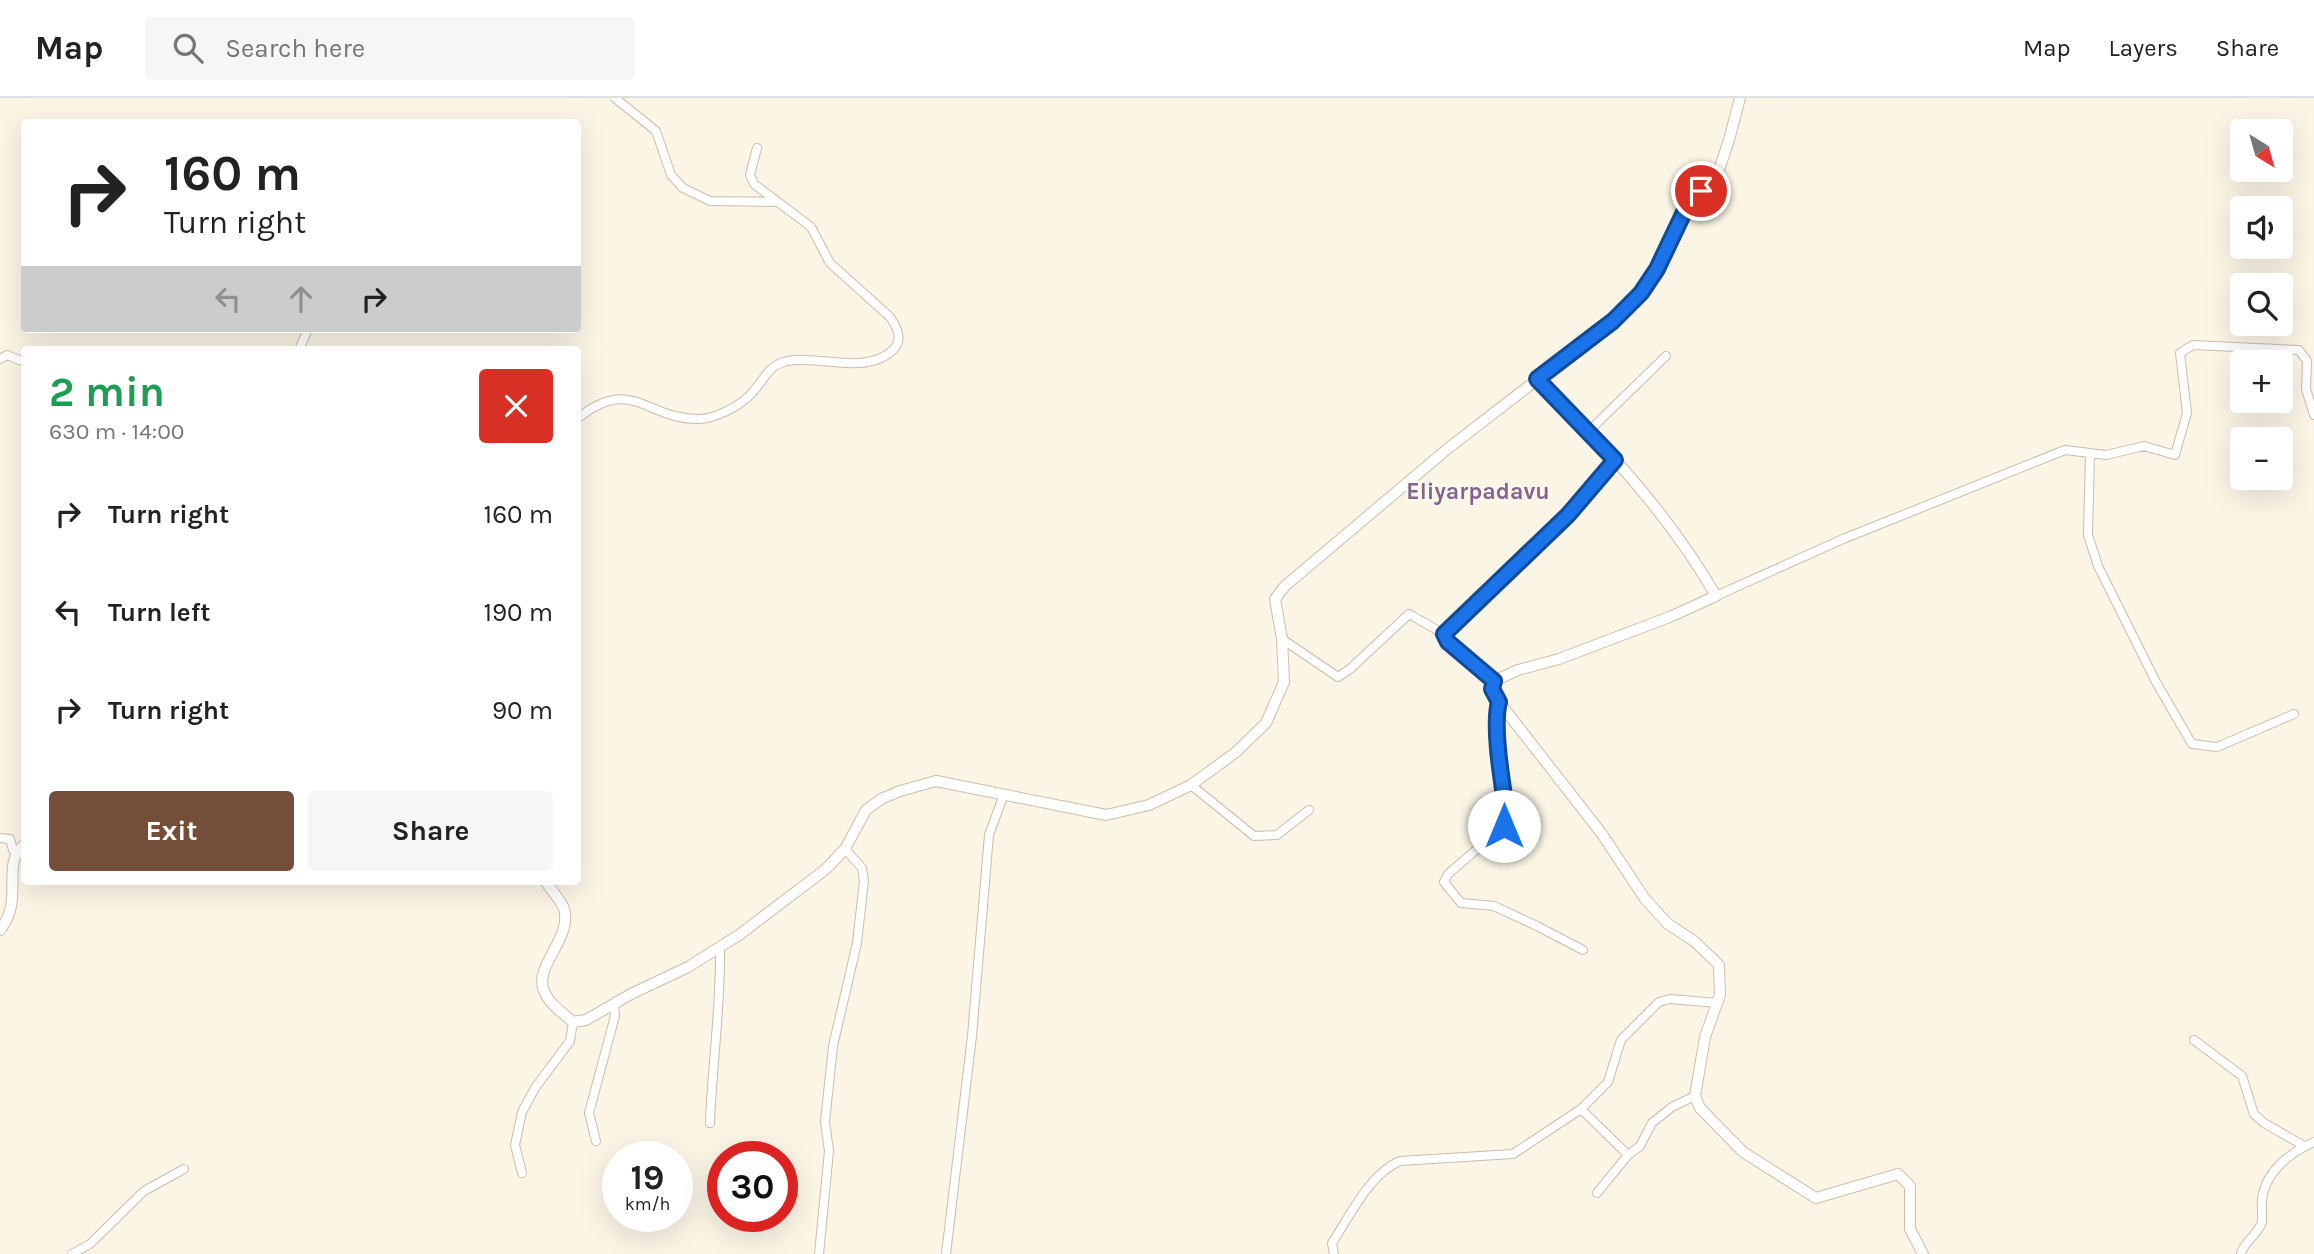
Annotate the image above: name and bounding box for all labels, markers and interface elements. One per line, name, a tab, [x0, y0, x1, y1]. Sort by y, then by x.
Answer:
search box	[145, 17, 635, 80]
text: Map	[35, 29, 103, 67]
icon: search	[169, 29, 207, 67]
text: Search here	[225, 33, 365, 64]
text: Map	[2023, 34, 2071, 62]
text: Layers	[2109, 34, 2178, 62]
text: Share	[2216, 34, 2279, 62]
north arrow	[2230, 119, 2292, 182]
map controls	[2230, 119, 2293, 490]
text: 160 m	[164, 145, 301, 202]
icon: right	[49, 147, 140, 238]
pin	[1671, 161, 1731, 221]
icon: arrive	[1682, 172, 1720, 210]
button: sound	[2230, 196, 2293, 259]
text: Turn right	[164, 204, 306, 241]
button: search	[2230, 273, 2293, 336]
icon: left	[209, 280, 247, 318]
icon: ahead	[282, 280, 320, 318]
icon: right	[355, 280, 393, 318]
button: +	[2230, 350, 2293, 413]
text: 2 min	[49, 367, 165, 417]
button: close	[479, 369, 553, 443]
text: 630 m · 14:00	[49, 418, 184, 445]
button: −	[2230, 427, 2293, 490]
district label: Eliyarpadavu	[1406, 478, 1550, 505]
icon: right	[49, 495, 87, 533]
text: Turn right	[108, 499, 229, 530]
text: 160 m	[484, 499, 553, 530]
icon: left	[49, 593, 87, 631]
text: Turn left	[108, 597, 210, 628]
text: 190 m	[483, 597, 553, 628]
icon: right	[49, 691, 87, 729]
text: Turn right	[108, 695, 229, 726]
text: 90 m	[492, 695, 553, 726]
position arrow	[1467, 789, 1541, 863]
button: Exit	[49, 791, 294, 871]
button: Share	[308, 791, 553, 871]
speed limit sign: 30	[707, 1141, 798, 1232]
text: 19	[631, 1157, 664, 1198]
text: km/h	[625, 1193, 670, 1215]

